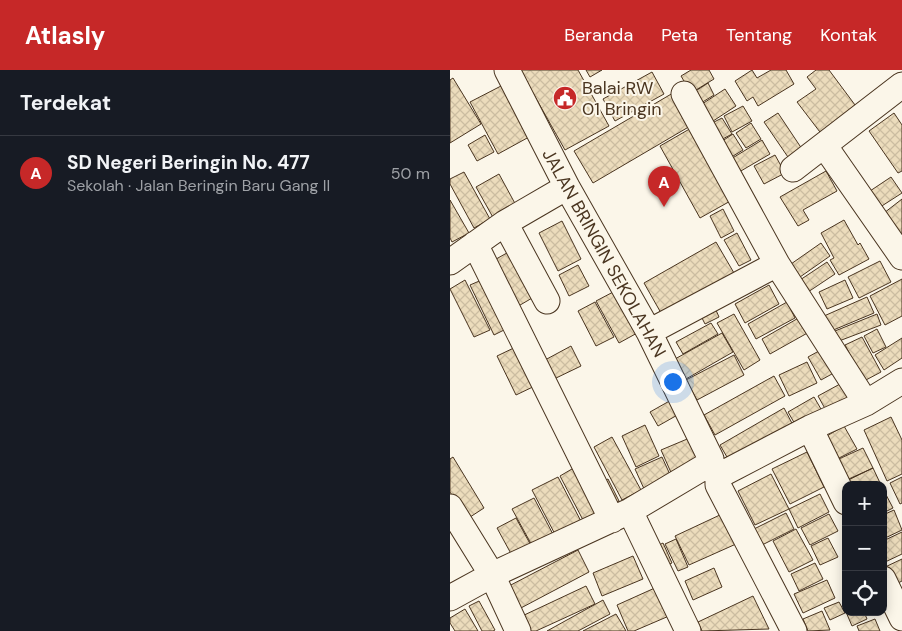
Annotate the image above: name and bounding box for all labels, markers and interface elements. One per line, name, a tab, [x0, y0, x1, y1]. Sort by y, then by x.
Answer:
text: Atlasly	[25, 20, 105, 51]
text: Beranda	[564, 23, 633, 47]
text: Peta	[661, 23, 698, 47]
text: Tentang	[726, 23, 792, 47]
text: Kontak	[820, 23, 877, 47]
place label: Balai RW 01 Bringin	[582, 76, 662, 121]
public building icon: Balai RW 01 Bringin	[552, 85, 578, 111]
text: Terdekat	[20, 89, 111, 117]
street label: JALAN BRINGIN SEKOLAHAN	[538, 145, 670, 361]
text: SD Negeri Beringin No. 477	[67, 150, 310, 175]
text: A	[30, 163, 42, 184]
text: 50 m	[391, 163, 430, 184]
pin: A	[648, 166, 680, 207]
text: Sekolah · Jalan Beringin Baru Gang II	[67, 175, 330, 196]
your location	[660, 369, 686, 395]
map controls	[842, 481, 887, 616]
button: +	[842, 481, 887, 526]
button: −	[842, 526, 887, 571]
button: locate	[842, 571, 887, 616]

